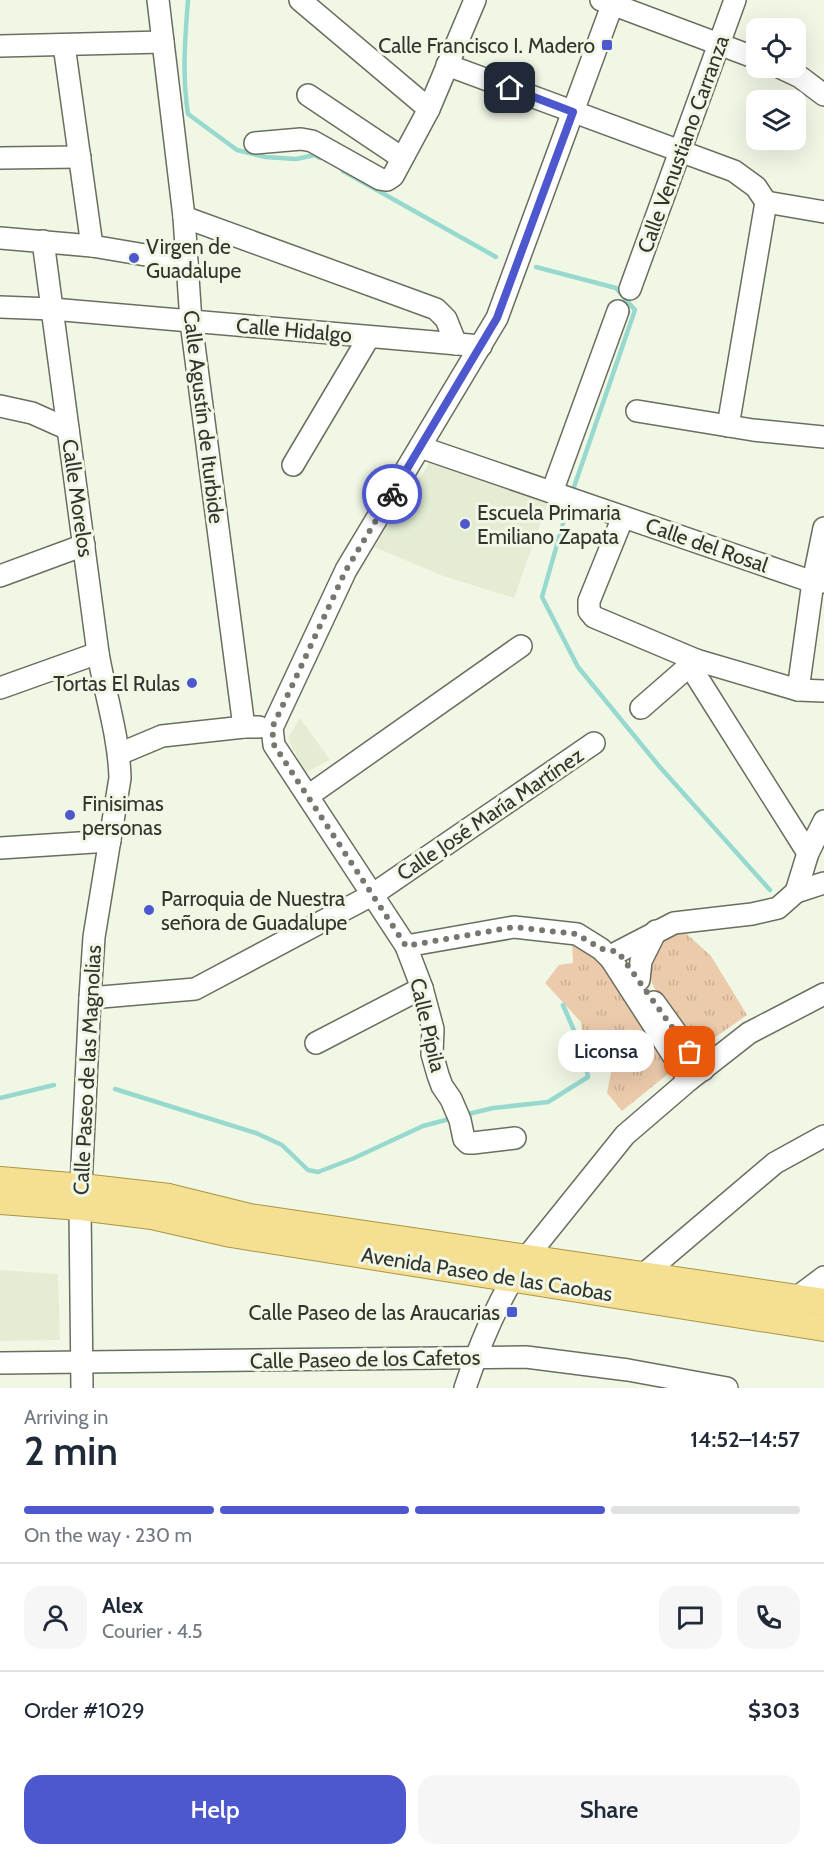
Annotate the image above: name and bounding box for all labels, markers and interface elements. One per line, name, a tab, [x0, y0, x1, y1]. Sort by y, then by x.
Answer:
map controls	[746, 18, 806, 150]
button: locate	[746, 18, 806, 78]
street label: Calle Venustiano Carranza	[632, 32, 734, 256]
place label: Calle Francisco I. Madero	[378, 33, 595, 58]
marker: Calle Francisco I. Madero	[600, 38, 614, 52]
pin	[484, 62, 535, 113]
icon: home	[493, 71, 526, 104]
button: layers	[746, 90, 806, 150]
place label: Virgen de Guadalupe	[146, 234, 241, 283]
marker: Virgen de Guadalupe	[127, 251, 141, 265]
street label: Calle Agustín de Iturbide	[179, 309, 230, 525]
street label: Calle Hidalgo	[235, 312, 353, 348]
street label: Calle Morelos	[57, 437, 99, 559]
courier	[362, 464, 422, 524]
icon: bike	[376, 478, 409, 511]
place label: Escuela Primaria Emiliano Zapata	[477, 500, 621, 549]
street label: Calle del Rosal	[642, 512, 772, 578]
marker: Escuela Primaria Emiliano Zapata	[458, 517, 472, 531]
place label: Tortas El Rulas	[53, 671, 180, 696]
marker: Tortas El Rulas	[185, 676, 199, 690]
street label: Calle José María Martínez	[392, 742, 588, 886]
place label: Finisimas personas	[82, 791, 164, 840]
marker: Finisimas personas	[63, 808, 77, 822]
place label: Parroquia de Nuestra señora de Guadalupe	[161, 886, 348, 935]
marker: Parroquia de Nuestra señora de Guadalupe	[142, 903, 156, 917]
street label: Calle Paseo de las Magnolias	[68, 944, 106, 1196]
street label: Calle Pípila	[405, 976, 451, 1074]
pin	[664, 1026, 715, 1077]
callout: Liconsa	[558, 1031, 654, 1073]
icon: bag	[673, 1035, 706, 1068]
text: Liconsa	[574, 1039, 638, 1063]
street label: Avenida Paseo de las Caobas	[360, 1242, 615, 1306]
place label: Calle Paseo de las Araucarias	[249, 1300, 500, 1325]
marker: Calle Paseo de las Araucarias	[505, 1305, 519, 1319]
street label: Calle Paseo de los Cafetos	[250, 1344, 481, 1374]
text: Arriving in	[24, 1405, 108, 1429]
text: 14:52–14:57	[690, 1426, 800, 1453]
text: 2 min	[24, 1427, 118, 1475]
text: On the way · 230 m	[24, 1523, 192, 1547]
button: person	[24, 1586, 87, 1649]
button: chat	[659, 1586, 722, 1649]
button: phone	[737, 1586, 800, 1649]
text: Alex	[102, 1592, 143, 1619]
text: Courier · 4.5	[102, 1619, 203, 1643]
text: Order #1029	[24, 1697, 145, 1724]
text: $303	[748, 1697, 800, 1724]
button: Help	[24, 1775, 406, 1844]
button: Share	[418, 1775, 800, 1844]

